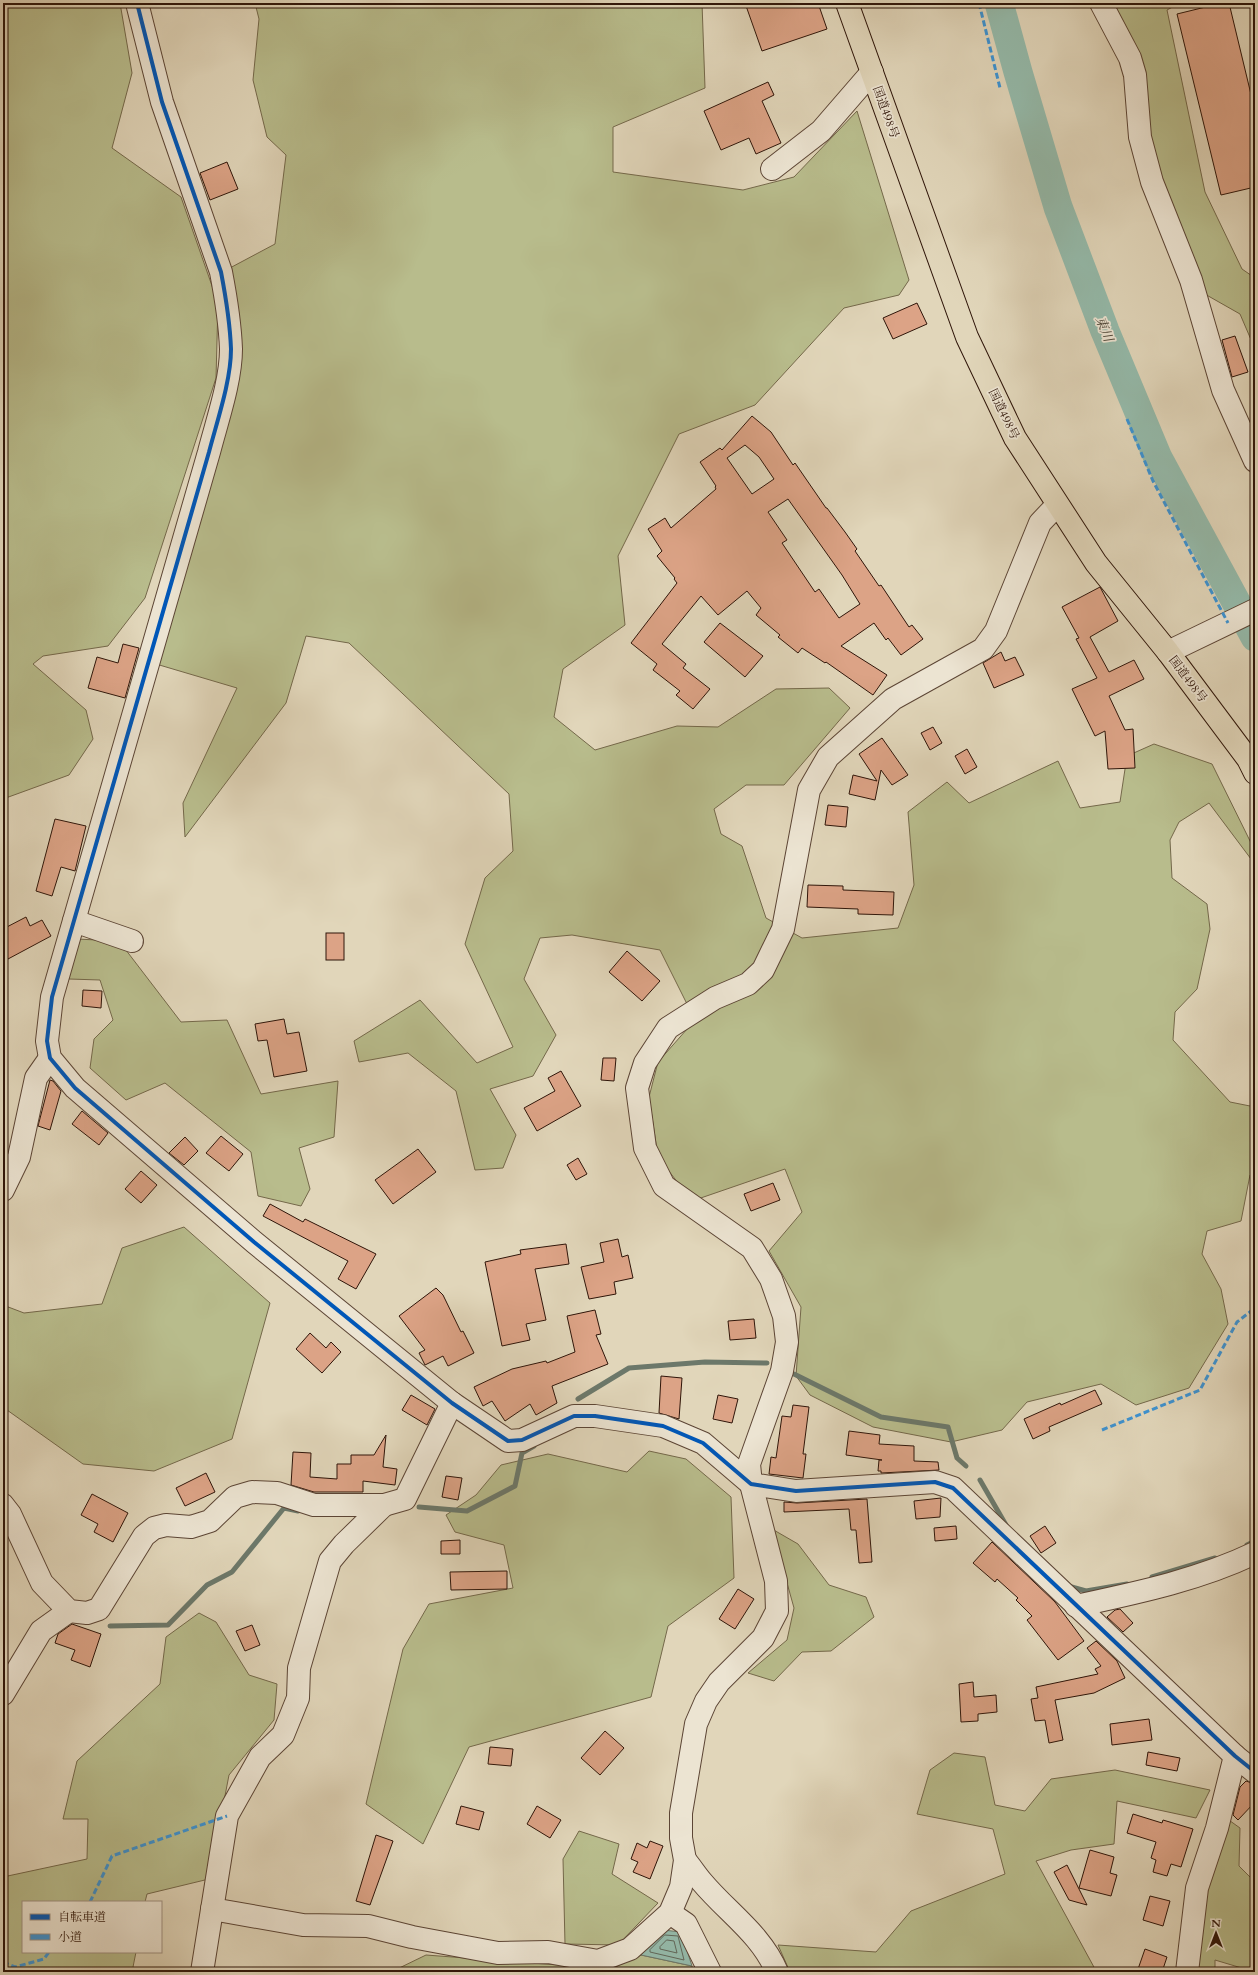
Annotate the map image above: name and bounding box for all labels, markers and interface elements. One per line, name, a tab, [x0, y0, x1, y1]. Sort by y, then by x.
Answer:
street label: 国道498号	[869, 84, 903, 140]
water label: 東川	[1091, 314, 1118, 346]
street label: 国道498号	[985, 386, 1023, 442]
street label: 国道498号	[1165, 652, 1211, 706]
legend	[22, 1901, 162, 1953]
text: 自転車道	[58, 1909, 106, 1925]
north arrow	[1196, 1913, 1236, 1953]
text: N	[1211, 1916, 1221, 1931]
text: 小道	[58, 1929, 82, 1945]

